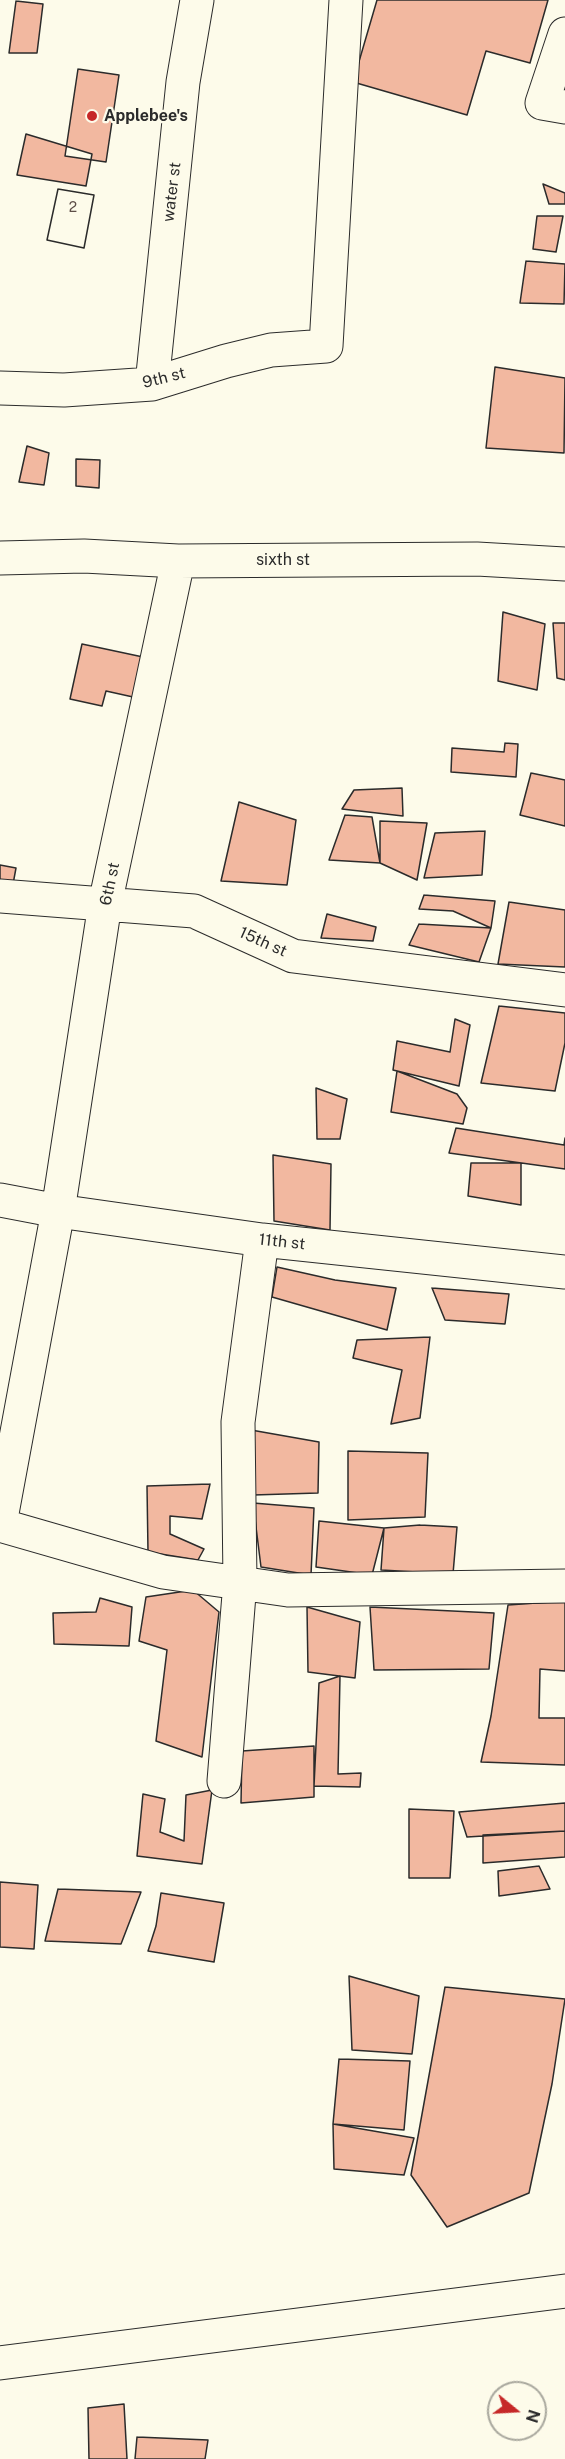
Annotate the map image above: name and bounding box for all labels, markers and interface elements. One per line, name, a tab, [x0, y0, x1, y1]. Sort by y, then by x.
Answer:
place label: Applebee's	[104, 106, 188, 126]
marker: Applebee's	[85, 109, 99, 123]
street label: water st	[159, 161, 185, 223]
house number: 2	[69, 200, 77, 216]
street label: 9th st	[141, 363, 187, 393]
street label: sixth st	[256, 550, 310, 570]
street label: 6th st	[96, 861, 124, 907]
street label: 15th st	[236, 923, 290, 961]
street label: 11th st	[258, 1230, 306, 1254]
north arrow	[487, 2381, 547, 2441]
text: N	[522, 2407, 544, 2425]

